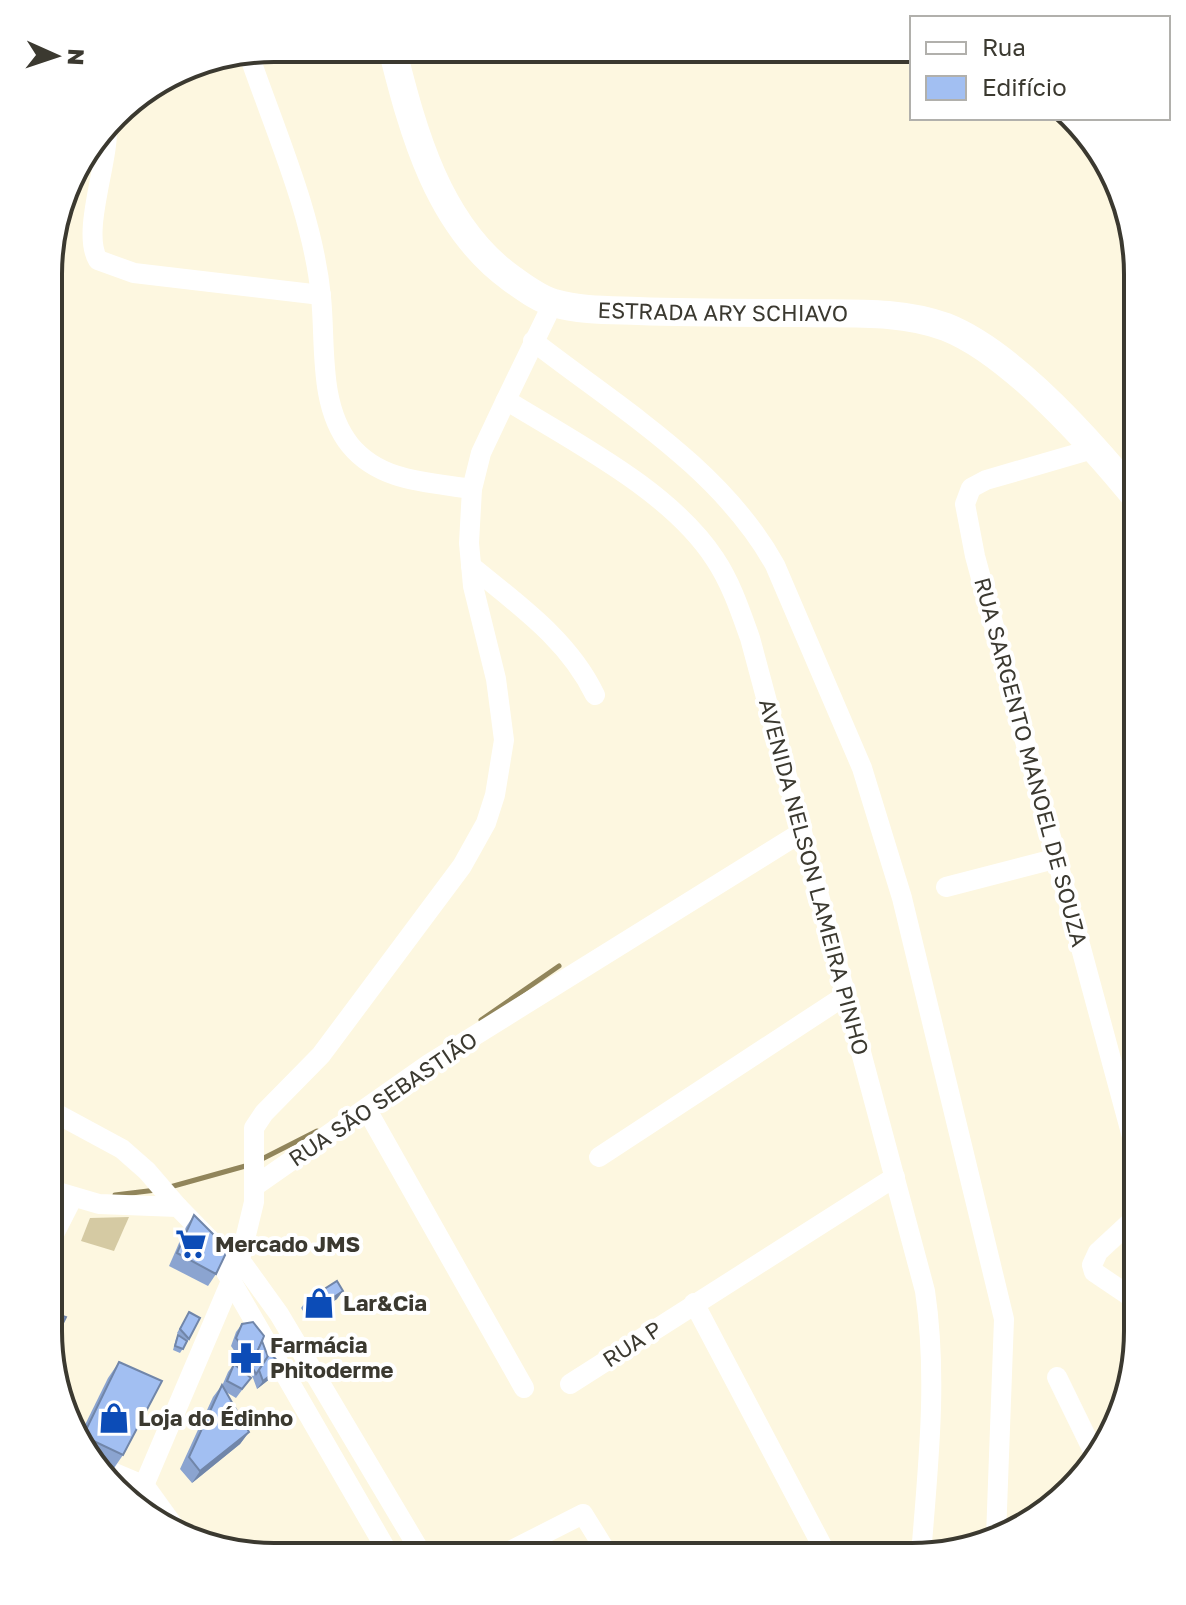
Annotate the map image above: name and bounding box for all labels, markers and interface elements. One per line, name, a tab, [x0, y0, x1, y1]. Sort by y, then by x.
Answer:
north arrow	[16, 16, 96, 96]
legend	[910, 16, 1170, 120]
text: Rua	[982, 32, 1026, 61]
text: N	[63, 48, 90, 66]
text: Edifício	[982, 72, 1067, 101]
street label: ESTRADA ARY SCHIAVO	[597, 296, 848, 326]
street label: RUA SARGENTO MANOEL DE SOUZA	[969, 574, 1094, 950]
street label: AVENIDA NELSON LAMEIRA PINHO	[754, 696, 875, 1058]
street label: RUA SÃO SEBASTIÃO	[283, 1025, 482, 1172]
supermarket icon: Mercado JMS	[174, 1227, 208, 1261]
place label: Mercado JMS	[215, 1230, 360, 1257]
shop icon: Lar&Cia	[302, 1286, 336, 1320]
place label: Lar&Cia	[343, 1289, 427, 1316]
street label: RUA P	[597, 1315, 666, 1373]
place label: Farmácia Phitoderme	[270, 1331, 393, 1383]
pharmacy icon: Farmácia Phitoderme	[229, 1341, 263, 1375]
shop icon: Loja do Édinho	[97, 1401, 131, 1435]
place label: Loja do Édinho	[138, 1404, 293, 1431]

